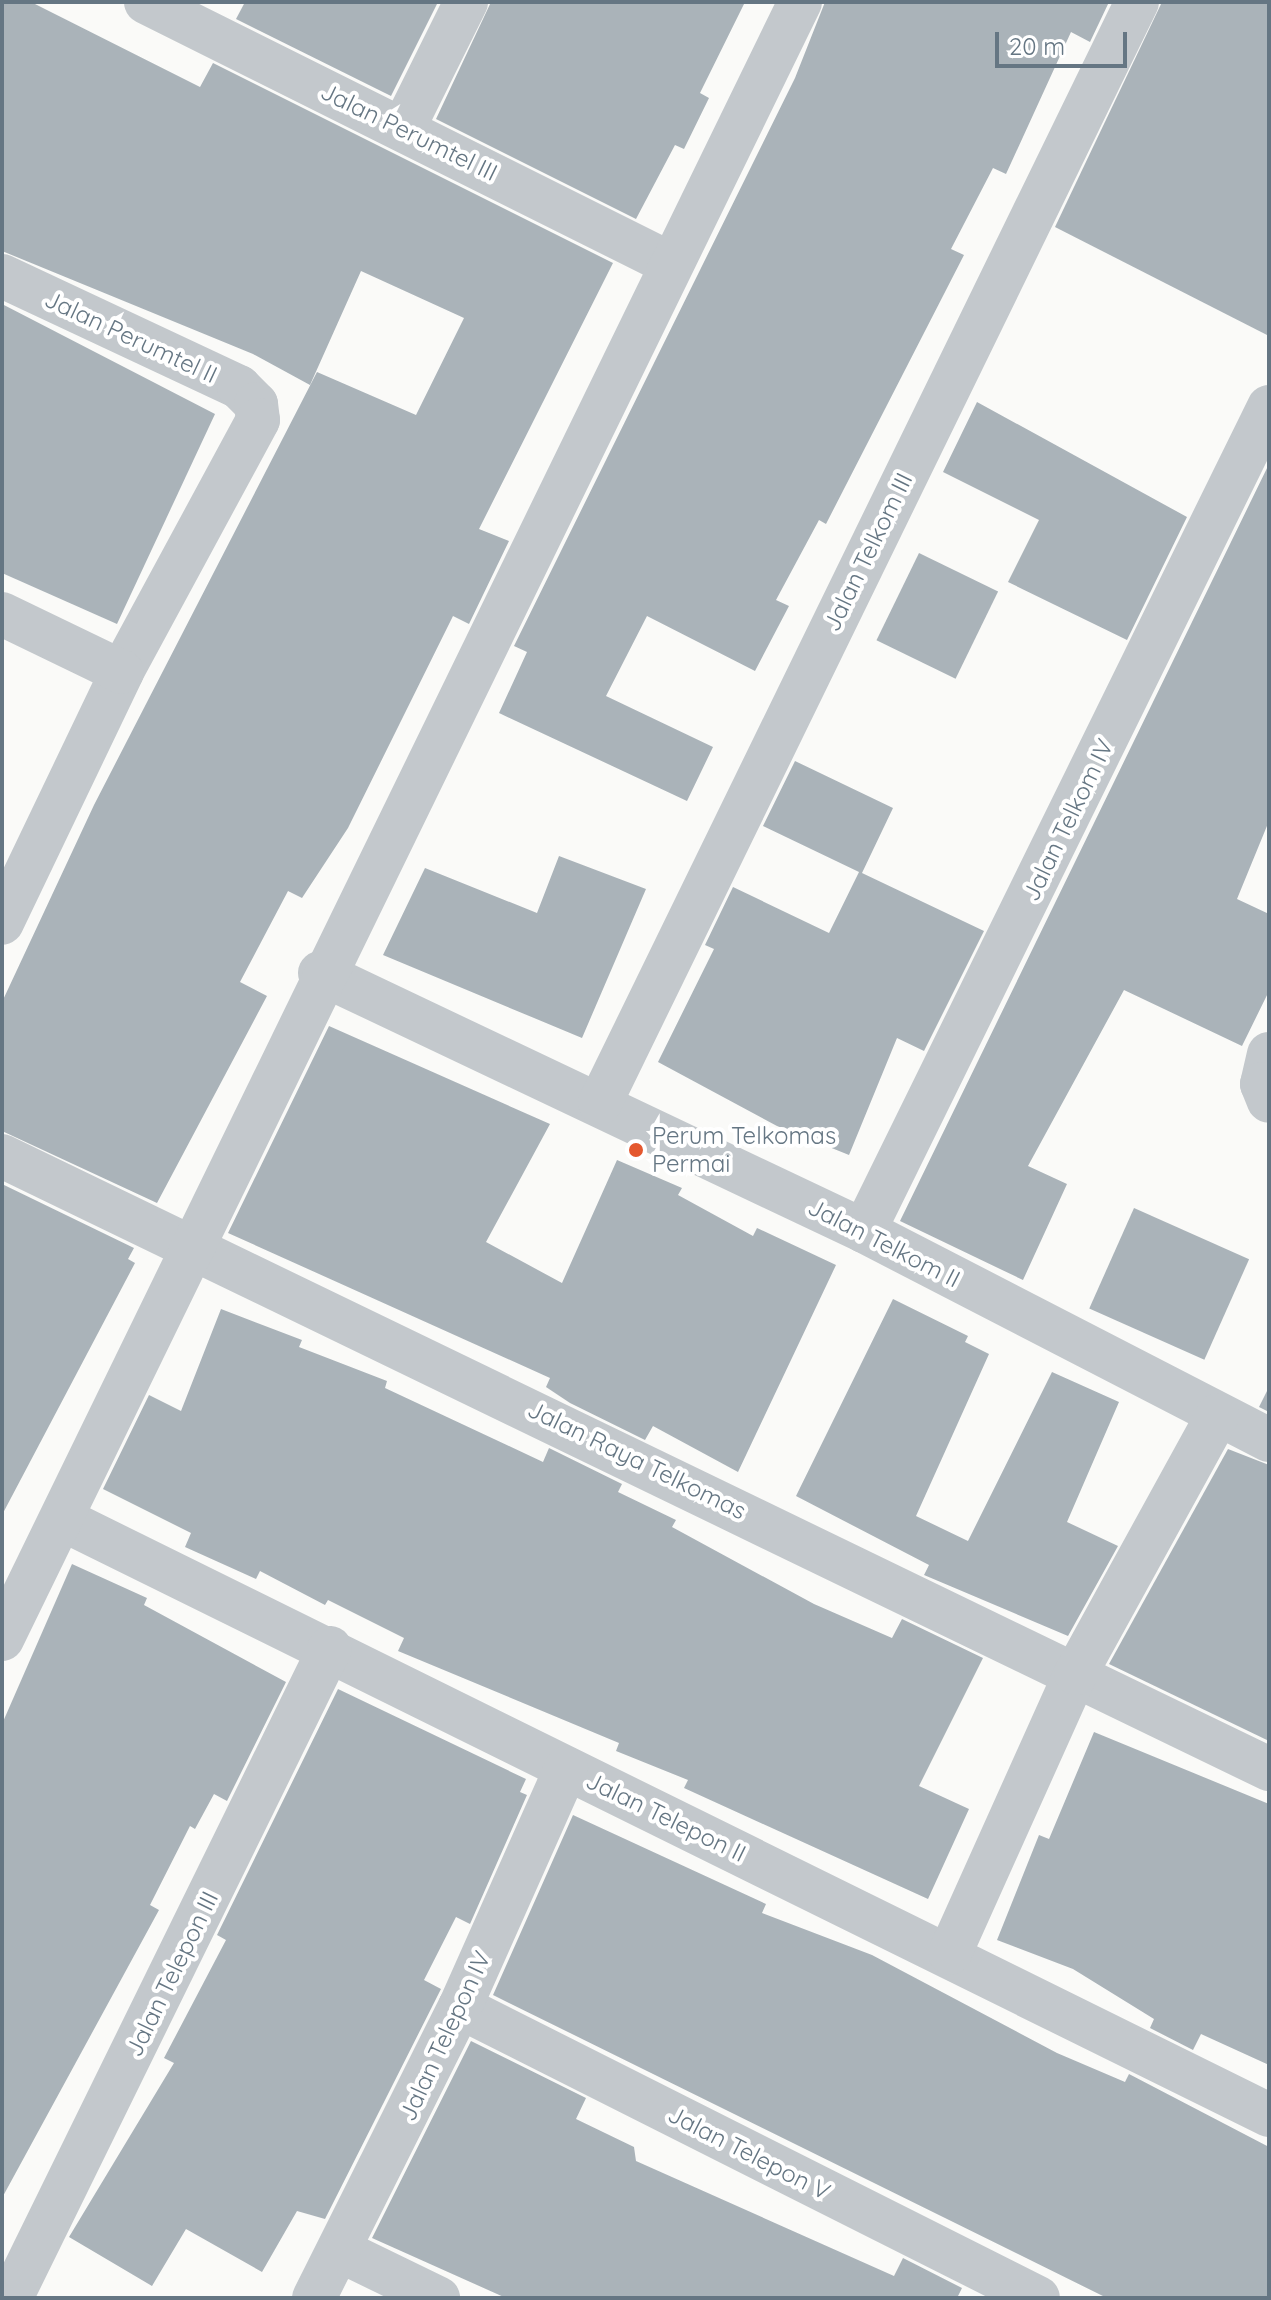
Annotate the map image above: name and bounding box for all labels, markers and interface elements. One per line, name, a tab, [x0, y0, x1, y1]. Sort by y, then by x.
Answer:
scale bar	[999, 16, 1131, 66]
text: 20 m	[1009, 31, 1065, 61]
street label: Jalan Perumtel III	[316, 77, 502, 187]
street label: Jalan Perumtel II	[40, 284, 222, 390]
street label: Jalan Telkom III	[817, 468, 919, 636]
street label: Jalan Telkom IV	[1016, 734, 1120, 906]
place label: Perum Telkomas Permai	[652, 1122, 836, 1178]
marker: Perum Telkomas Permai	[627, 1141, 645, 1159]
street label: Jalan Telkom II	[803, 1192, 965, 1294]
street label: Jalan Raya Telkomas	[523, 1395, 751, 1525]
street label: Jalan Telepon II	[581, 1766, 751, 1868]
street label: Jalan Telepon III	[120, 1887, 224, 2061]
street label: Jalan Telepon IV	[393, 1946, 497, 2126]
street label: Jalan Telepon V	[663, 2100, 835, 2206]

